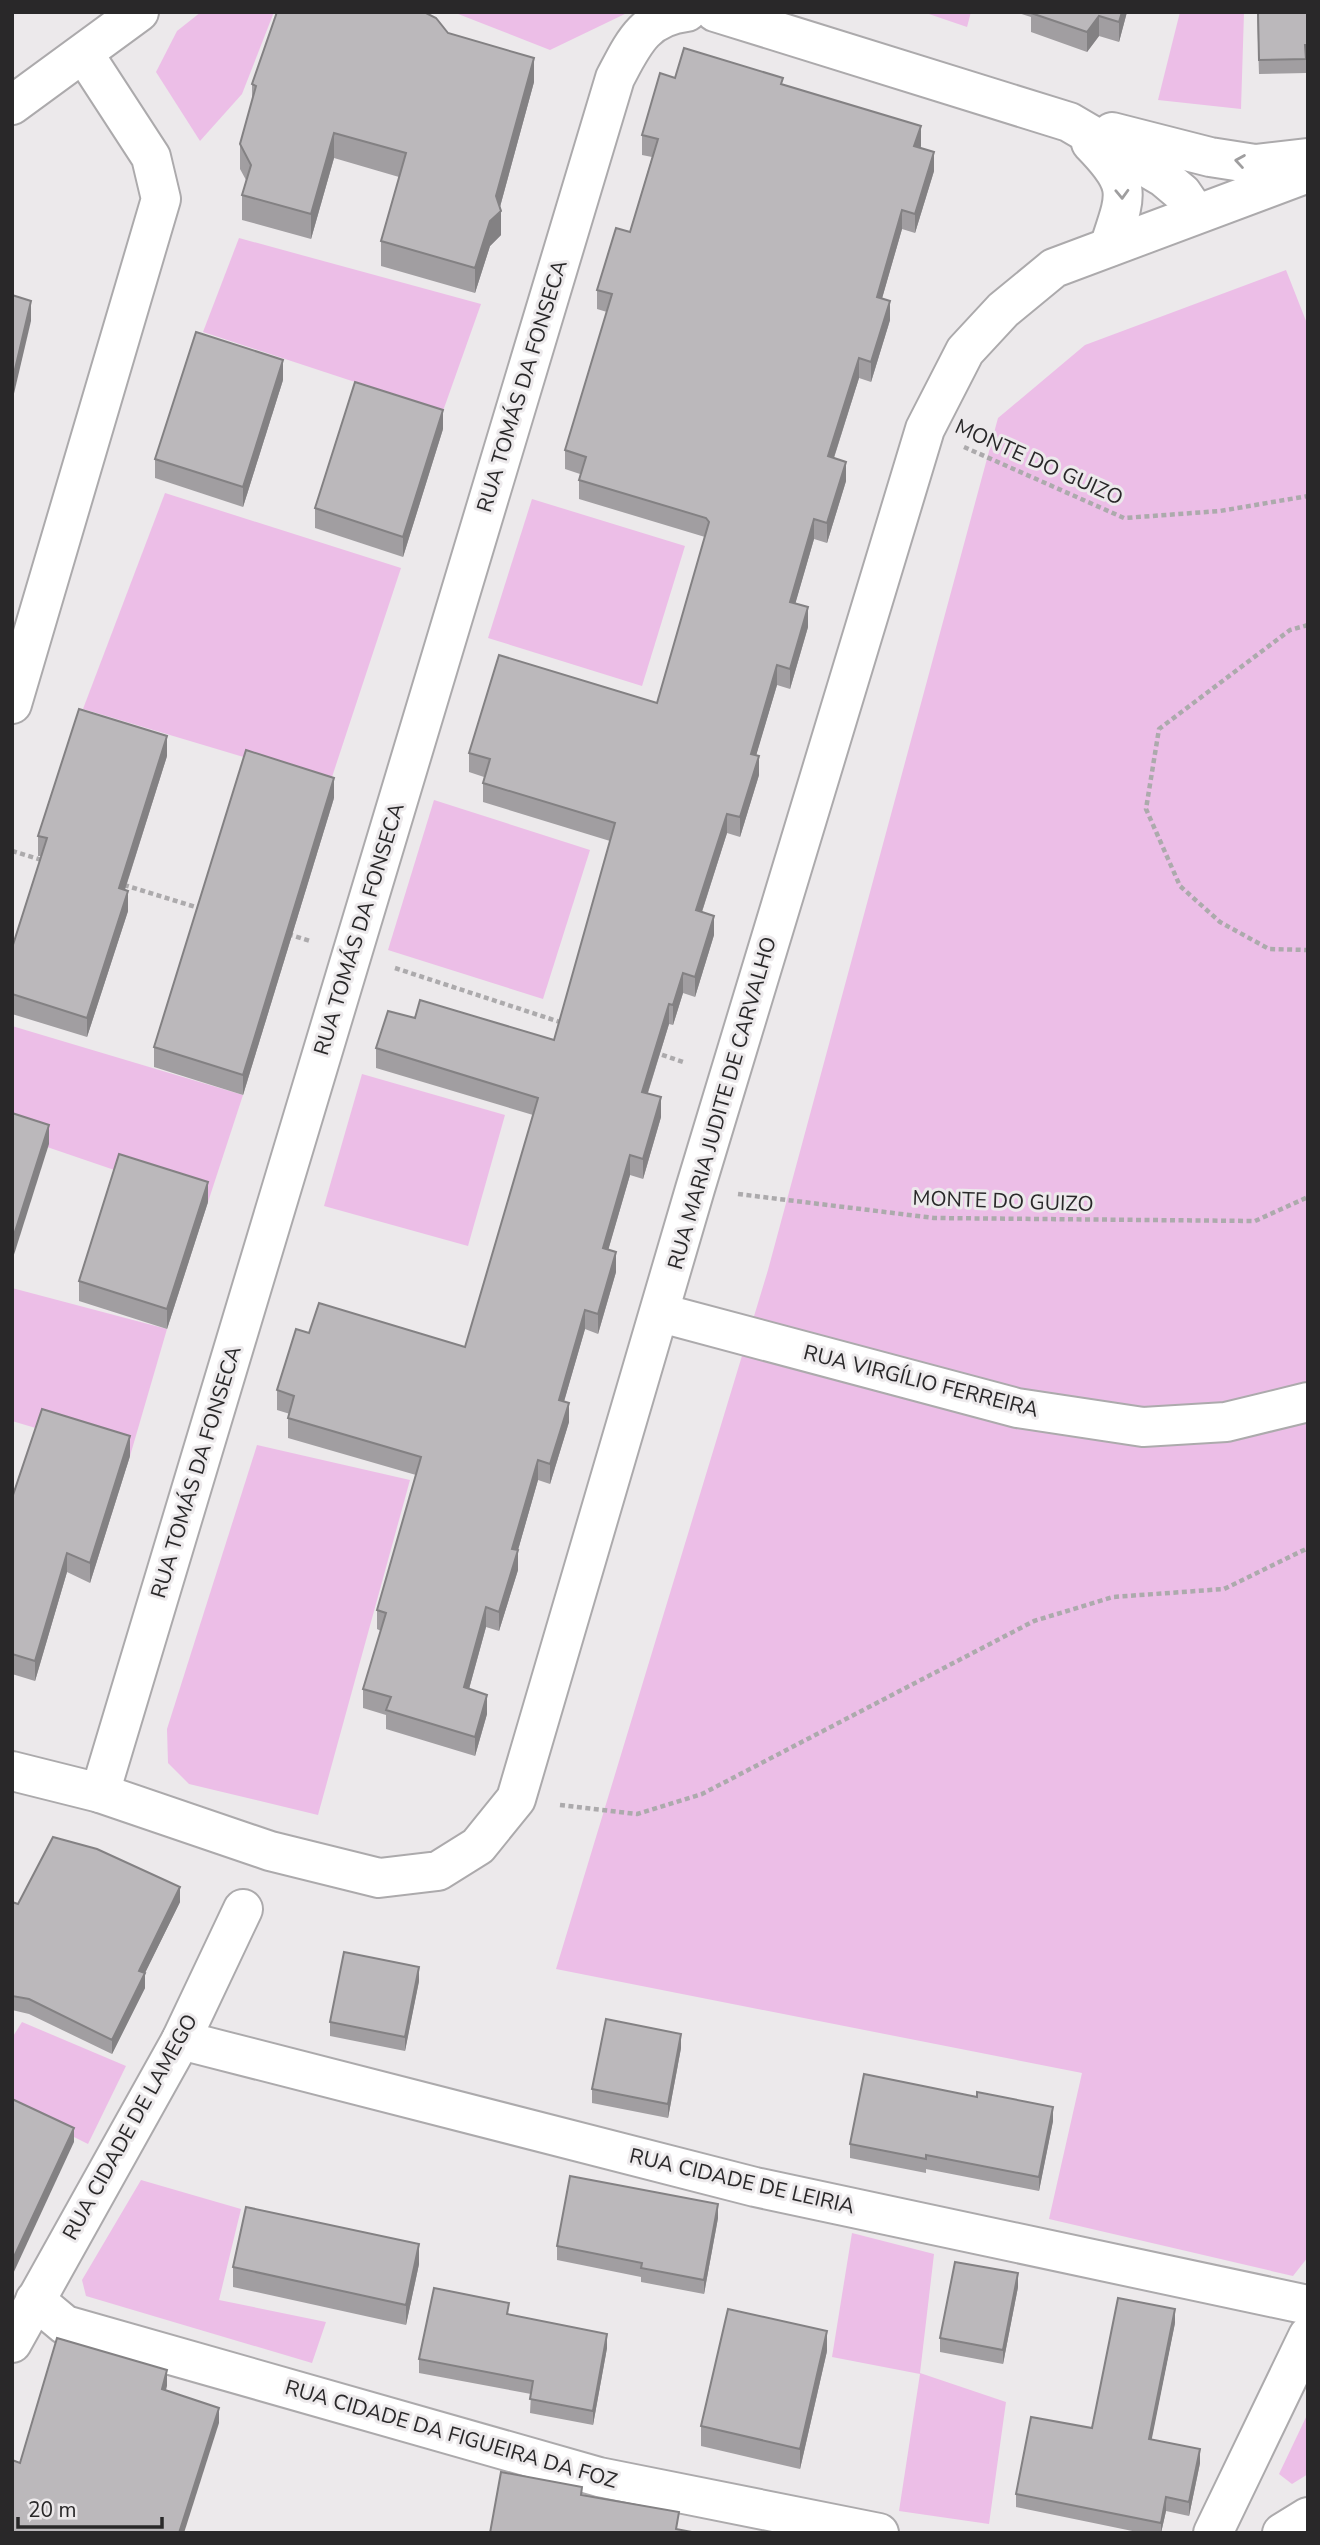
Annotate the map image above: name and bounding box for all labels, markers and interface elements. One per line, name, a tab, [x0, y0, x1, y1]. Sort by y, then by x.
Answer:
one-way arrow	[1234, 154, 1246, 169]
one-way arrow	[1115, 189, 1130, 200]
street label: RUA TOMÁS DA FONSECA	[470, 257, 574, 515]
street label: MONTE DO GUIZO	[951, 412, 1127, 512]
street label: RUA TOMÁS DA FONSECA	[307, 800, 411, 1058]
street label: RUA MARIA JUDITE DE CARVALHO	[661, 933, 783, 1273]
street label: MONTE DO GUIZO	[912, 1184, 1094, 1218]
street label: RUA VIRGÍLIO FERREIRA	[801, 1338, 1041, 1424]
street label: RUA TOMÁS DA FONSECA	[144, 1343, 248, 1601]
street label: RUA CIDADE DE LAMEGO	[56, 2009, 204, 2245]
street label: RUA CIDADE DE LEIRIA	[627, 2141, 857, 2221]
street label: RUA CIDADE DA FIGUEIRA DA FOZ	[282, 2373, 620, 2495]
scale bar	[18, 2486, 161, 2530]
text: 20 m	[28, 2496, 77, 2524]

